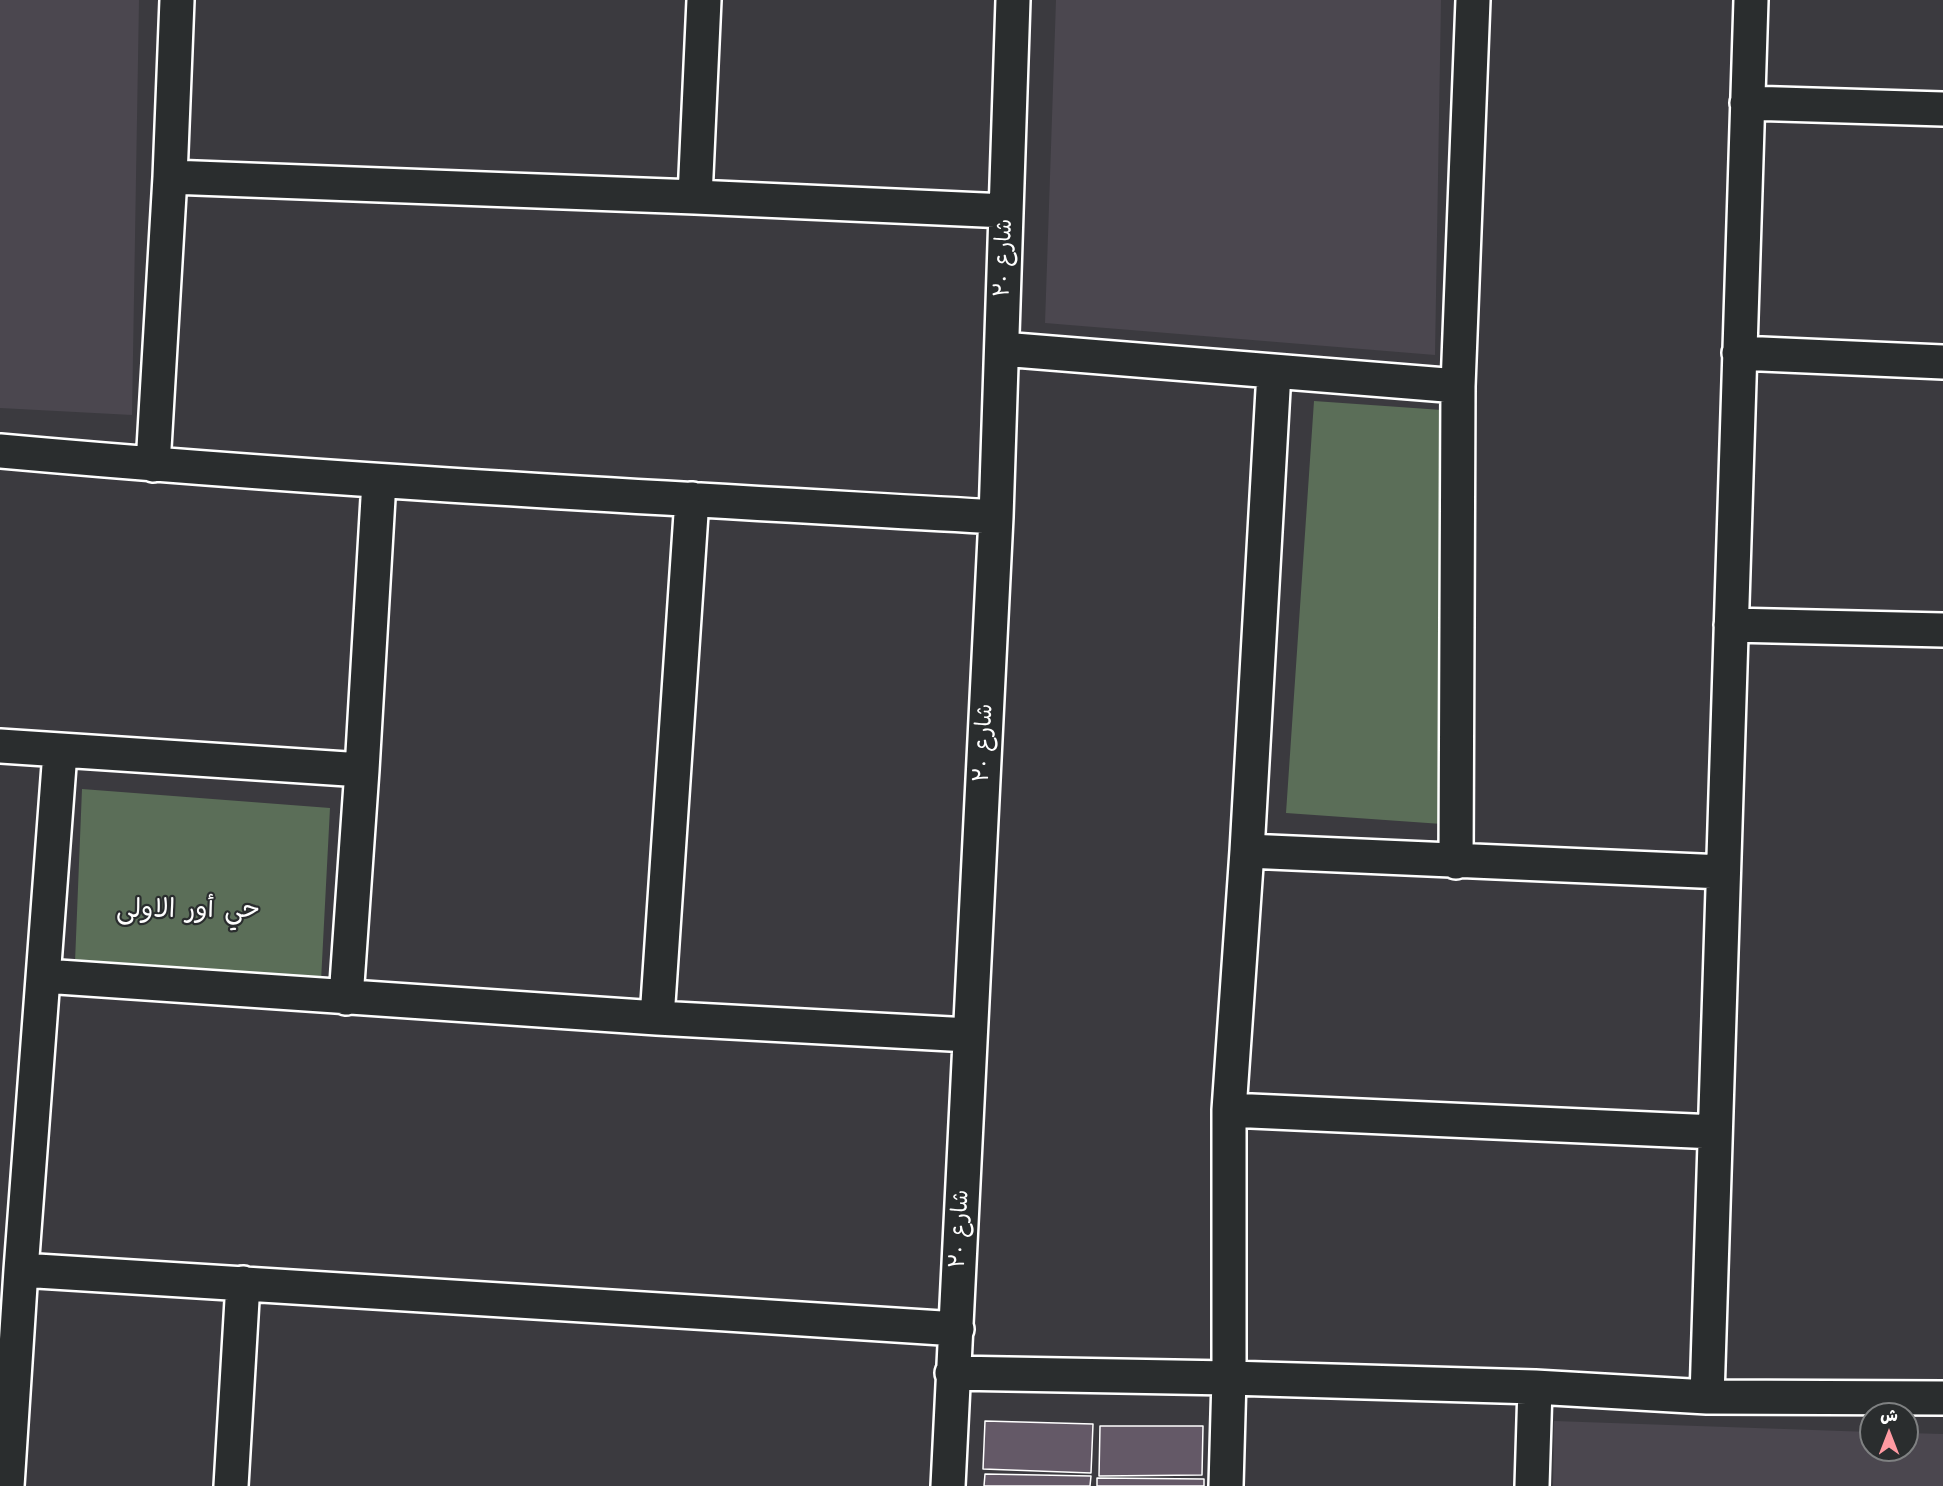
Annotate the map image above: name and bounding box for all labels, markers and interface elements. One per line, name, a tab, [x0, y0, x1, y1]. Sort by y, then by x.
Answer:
street label: شارع ٣٠	[990, 218, 1020, 298]
street label: شارع ٣٠	[970, 703, 1000, 783]
district label: حي أور الاولى	[116, 896, 260, 928]
street label: شارع ٣٠	[946, 1189, 976, 1269]
north arrow	[1859, 1402, 1919, 1462]
text: ش	[1880, 1405, 1898, 1427]

